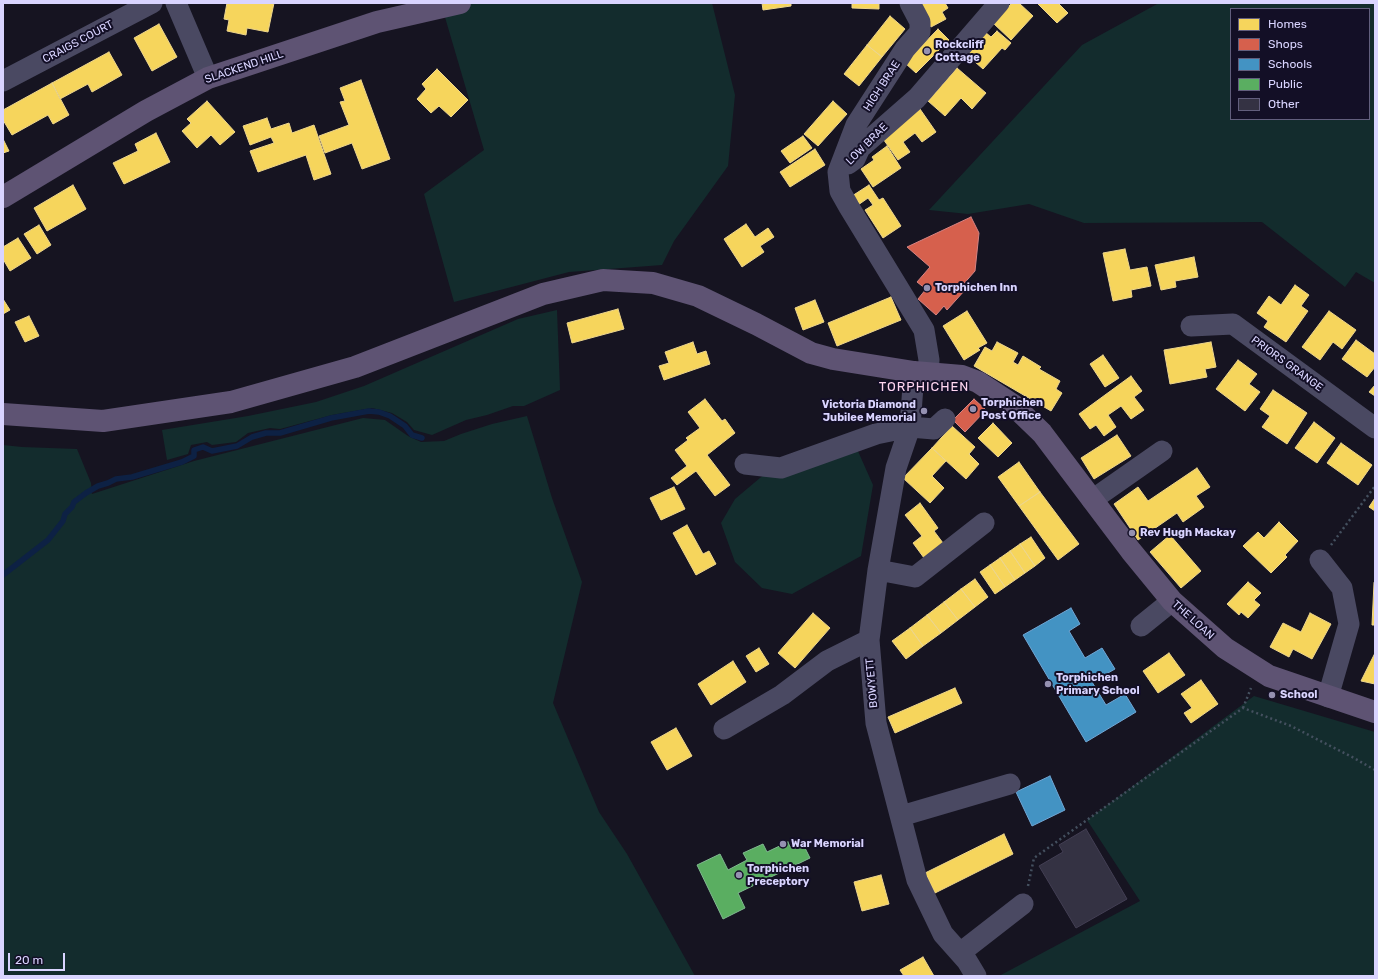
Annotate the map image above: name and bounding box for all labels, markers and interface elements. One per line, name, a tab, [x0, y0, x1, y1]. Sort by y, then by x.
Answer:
legend	[1230, 8, 1370, 120]
text: Homes	[1268, 17, 1307, 31]
street label: CRAIGS COURT	[41, 18, 115, 66]
text: Shops	[1268, 37, 1303, 51]
place label: Rockcliff Cottage	[935, 38, 984, 64]
marker: Rockcliff Cottage	[922, 46, 932, 56]
street label: SLACKEND HILL	[203, 47, 285, 87]
text: Schools	[1268, 57, 1312, 71]
street label: HIGH BRAE	[861, 58, 903, 114]
text: Public	[1268, 77, 1303, 91]
text: Other	[1268, 97, 1299, 111]
street label: LOW BRAE	[843, 120, 891, 168]
place label: Torphichen Inn	[935, 281, 1017, 295]
marker: Torphichen Inn	[922, 283, 932, 293]
street label: PRIORS GRANGE	[1249, 334, 1325, 394]
district label: TORPHICHEN	[879, 379, 969, 395]
place label: Torphichen Post Office	[981, 396, 1043, 422]
place label: Victoria Diamond Jubilee Memorial	[822, 398, 916, 424]
marker: Torphichen Post Office	[968, 404, 978, 414]
marker: Victoria Diamond Jubilee Memorial	[919, 406, 929, 416]
place label: Rev Hugh Mackay	[1140, 526, 1236, 540]
marker: Rev Hugh Mackay	[1127, 528, 1137, 538]
street label: THE LOAN	[1169, 598, 1217, 642]
street label: BOWYETT	[863, 658, 881, 708]
place label: Torphichen Primary School	[1056, 671, 1140, 697]
marker: Torphichen Primary School	[1043, 679, 1053, 689]
place label: School	[1280, 688, 1318, 702]
marker: School	[1267, 690, 1277, 700]
place label: War Memorial	[791, 837, 864, 851]
marker: War Memorial	[778, 839, 788, 849]
place label: Torphichen Preceptory	[747, 862, 809, 888]
marker: Torphichen Preceptory	[734, 870, 744, 880]
scale bar	[10, 945, 67, 971]
text: 20 m	[15, 953, 43, 967]

